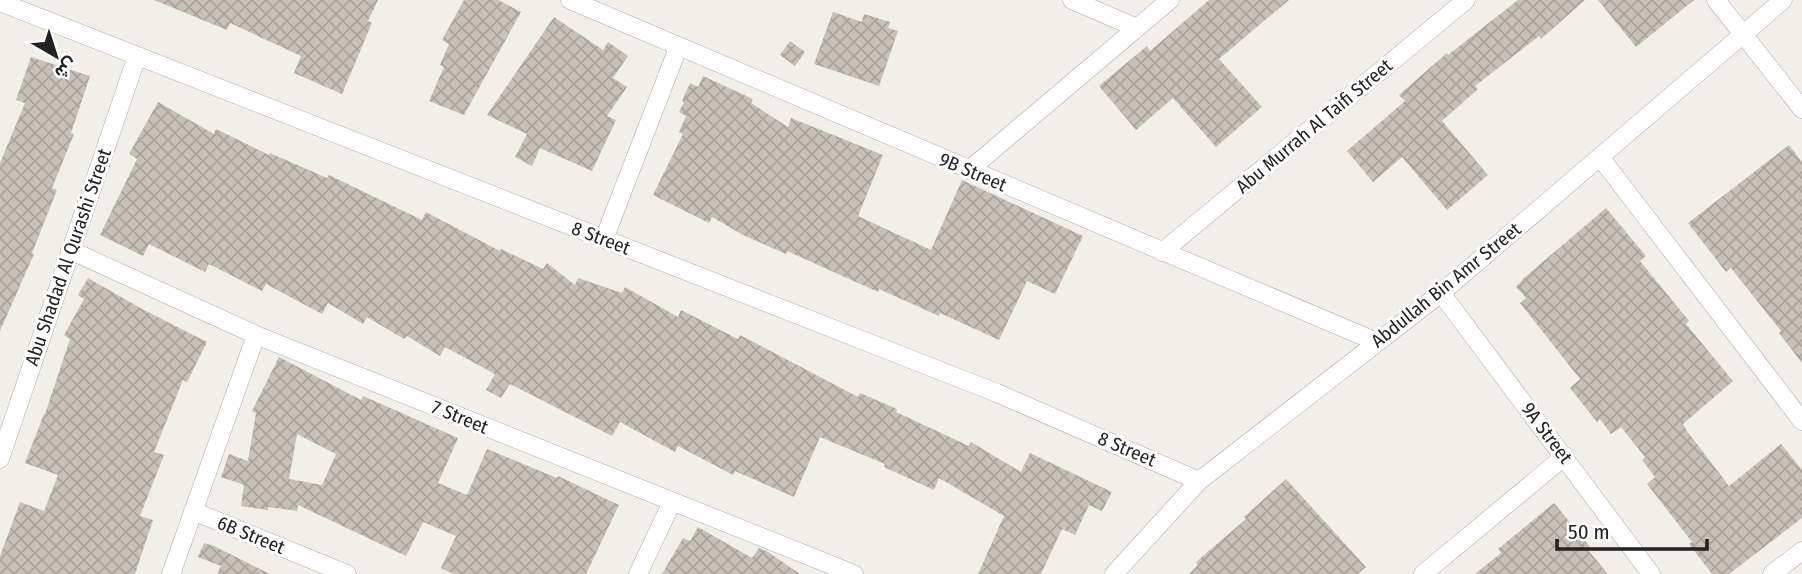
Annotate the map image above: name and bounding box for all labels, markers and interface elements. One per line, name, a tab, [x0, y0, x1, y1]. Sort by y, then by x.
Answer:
north arrow	[21, 21, 91, 91]
text: ش	[50, 53, 82, 85]
street label: Abu Murrah Al Taifi Street	[1231, 53, 1397, 198]
street label: Abu Shadad Al Qurashi Street	[20, 145, 116, 369]
street label: 9B Street	[936, 148, 1011, 197]
street label: 8 Street	[569, 216, 634, 260]
street label: Abdullah Bin Amr Street	[1366, 217, 1526, 352]
street label: 7 Street	[428, 395, 492, 439]
street label: 9A Street	[1517, 398, 1578, 469]
street label: 8 Street	[1095, 427, 1160, 472]
scale bar	[1557, 508, 1708, 552]
street label: 6B Street	[214, 511, 289, 559]
text: 50 m	[1568, 519, 1610, 545]

